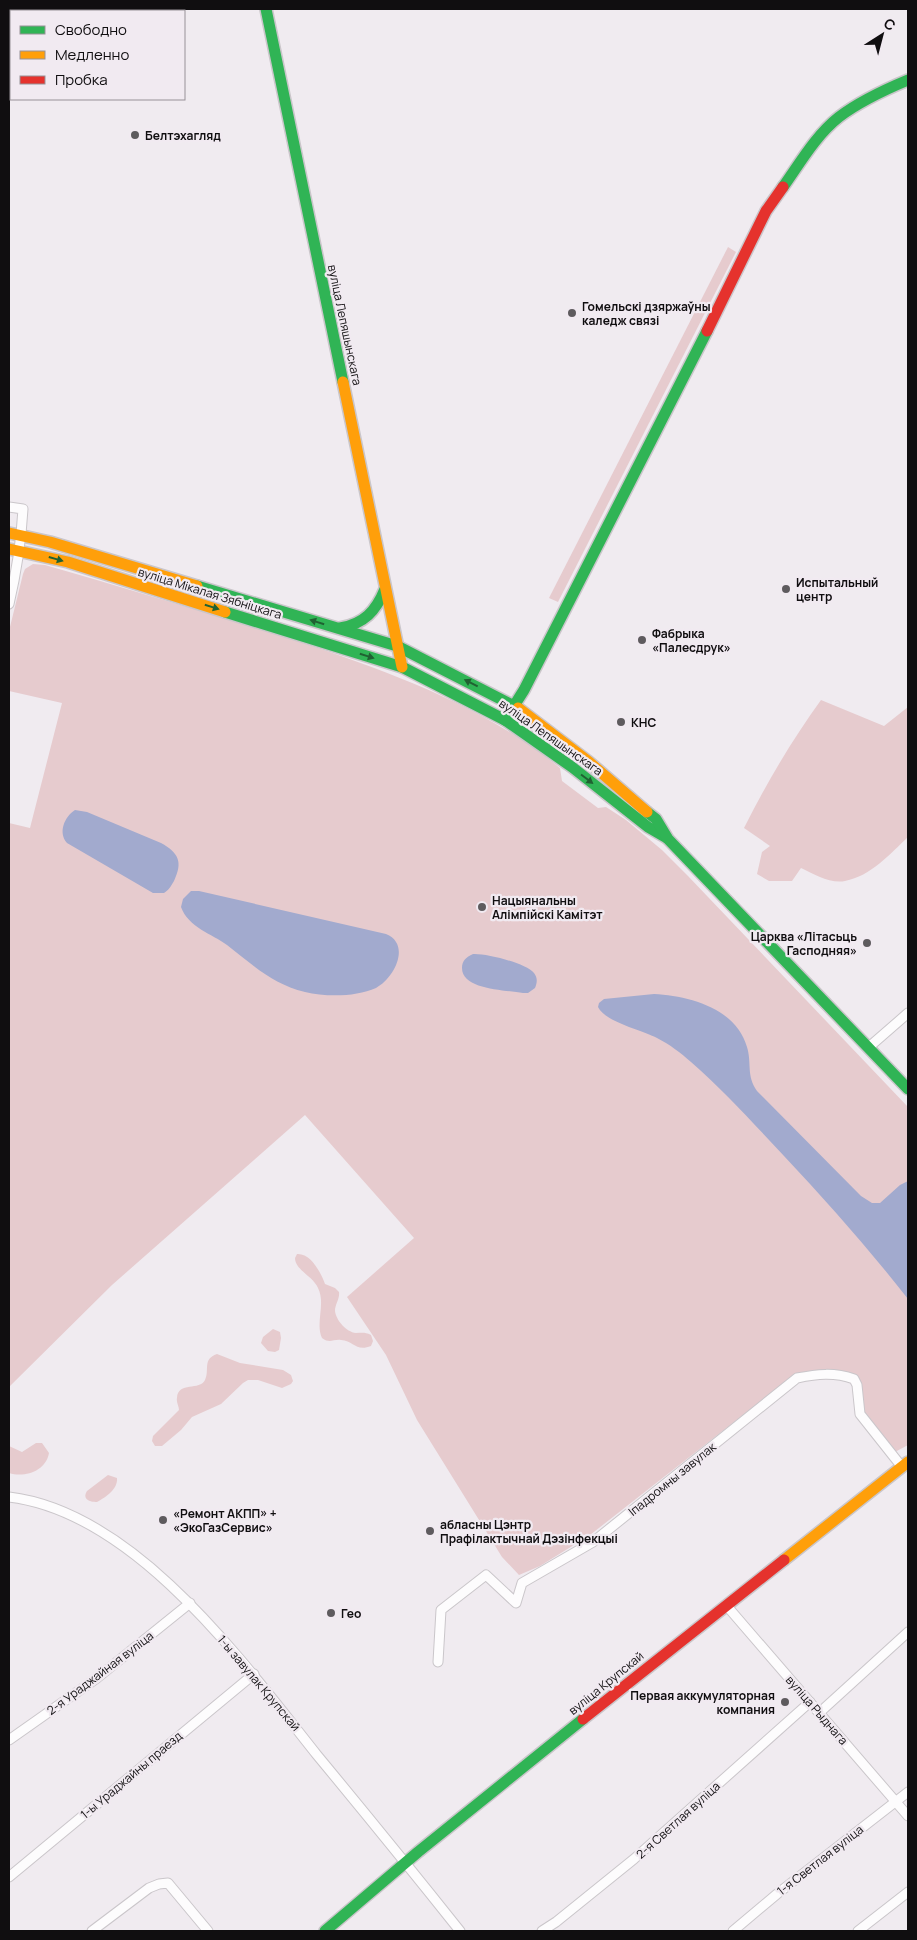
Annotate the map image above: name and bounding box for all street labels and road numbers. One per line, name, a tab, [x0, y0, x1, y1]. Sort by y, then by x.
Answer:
street label: вуліца Лепяшынскага	[324, 263, 366, 387]
street label: вуліца Мікалая Зябніцкага	[136, 563, 284, 623]
street label: вуліца Лепяшынскага	[496, 695, 606, 779]
street label: Іпадромны завулак	[625, 1438, 720, 1520]
street label: 2-я Ураджайная вуліца	[43, 1627, 157, 1719]
street label: 1-ы завулак Крупскай	[214, 1631, 304, 1735]
street label: вуліца Крупскай	[565, 1647, 647, 1719]
street label: вуліца Рыднага	[782, 1672, 852, 1748]
street label: 1-ы Ураджайны праезд	[77, 1727, 185, 1823]
street label: 2-я Светлая вуліца	[632, 1778, 724, 1862]
street label: 1-я Светлая вуліца	[773, 1821, 867, 1899]

